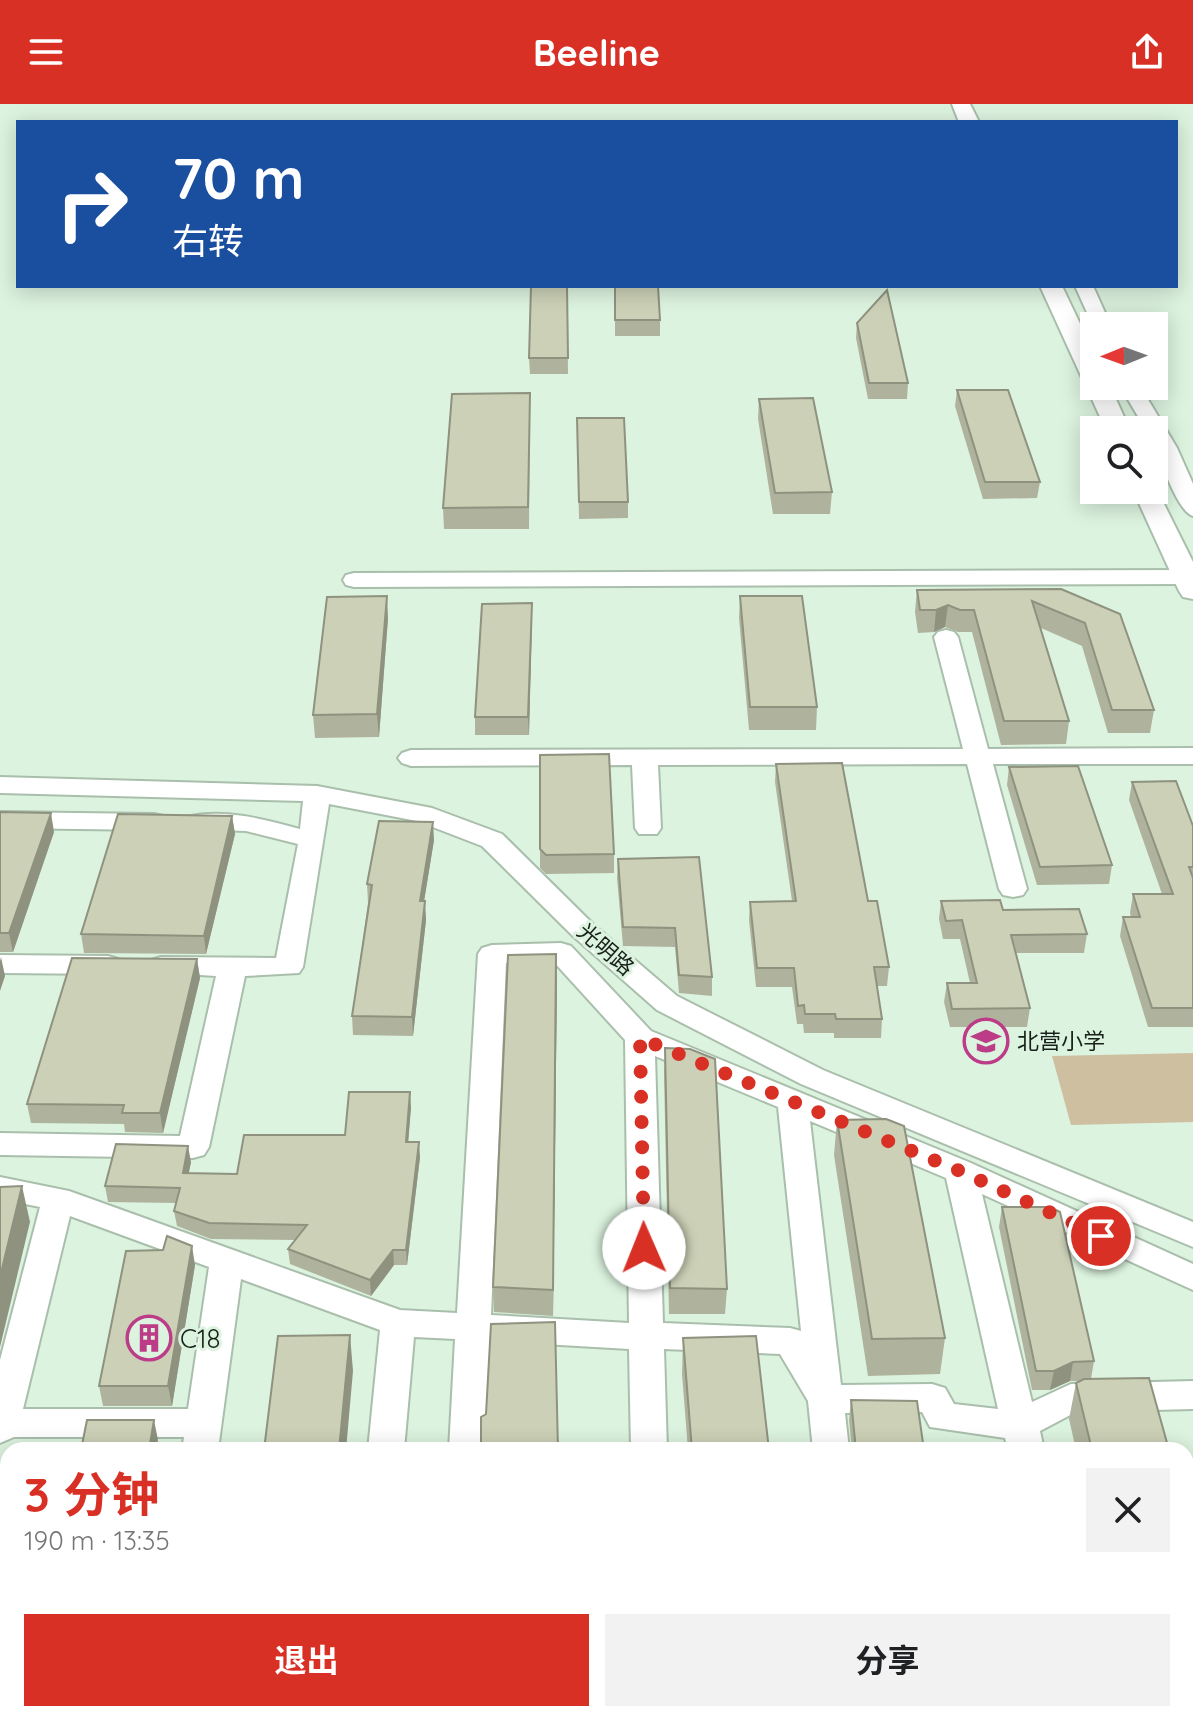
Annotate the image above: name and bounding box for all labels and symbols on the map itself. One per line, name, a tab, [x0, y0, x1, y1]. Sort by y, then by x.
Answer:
north arrow	[1080, 312, 1168, 400]
street label: 光明路	[572, 917, 640, 981]
school or university icon: 北营小学	[962, 1017, 1010, 1065]
place label: 北营小学	[1017, 1027, 1105, 1055]
pin	[1067, 1202, 1135, 1270]
position arrow	[602, 1206, 686, 1290]
building icon: C18	[125, 1314, 173, 1362]
place label: C18	[180, 1322, 221, 1355]

